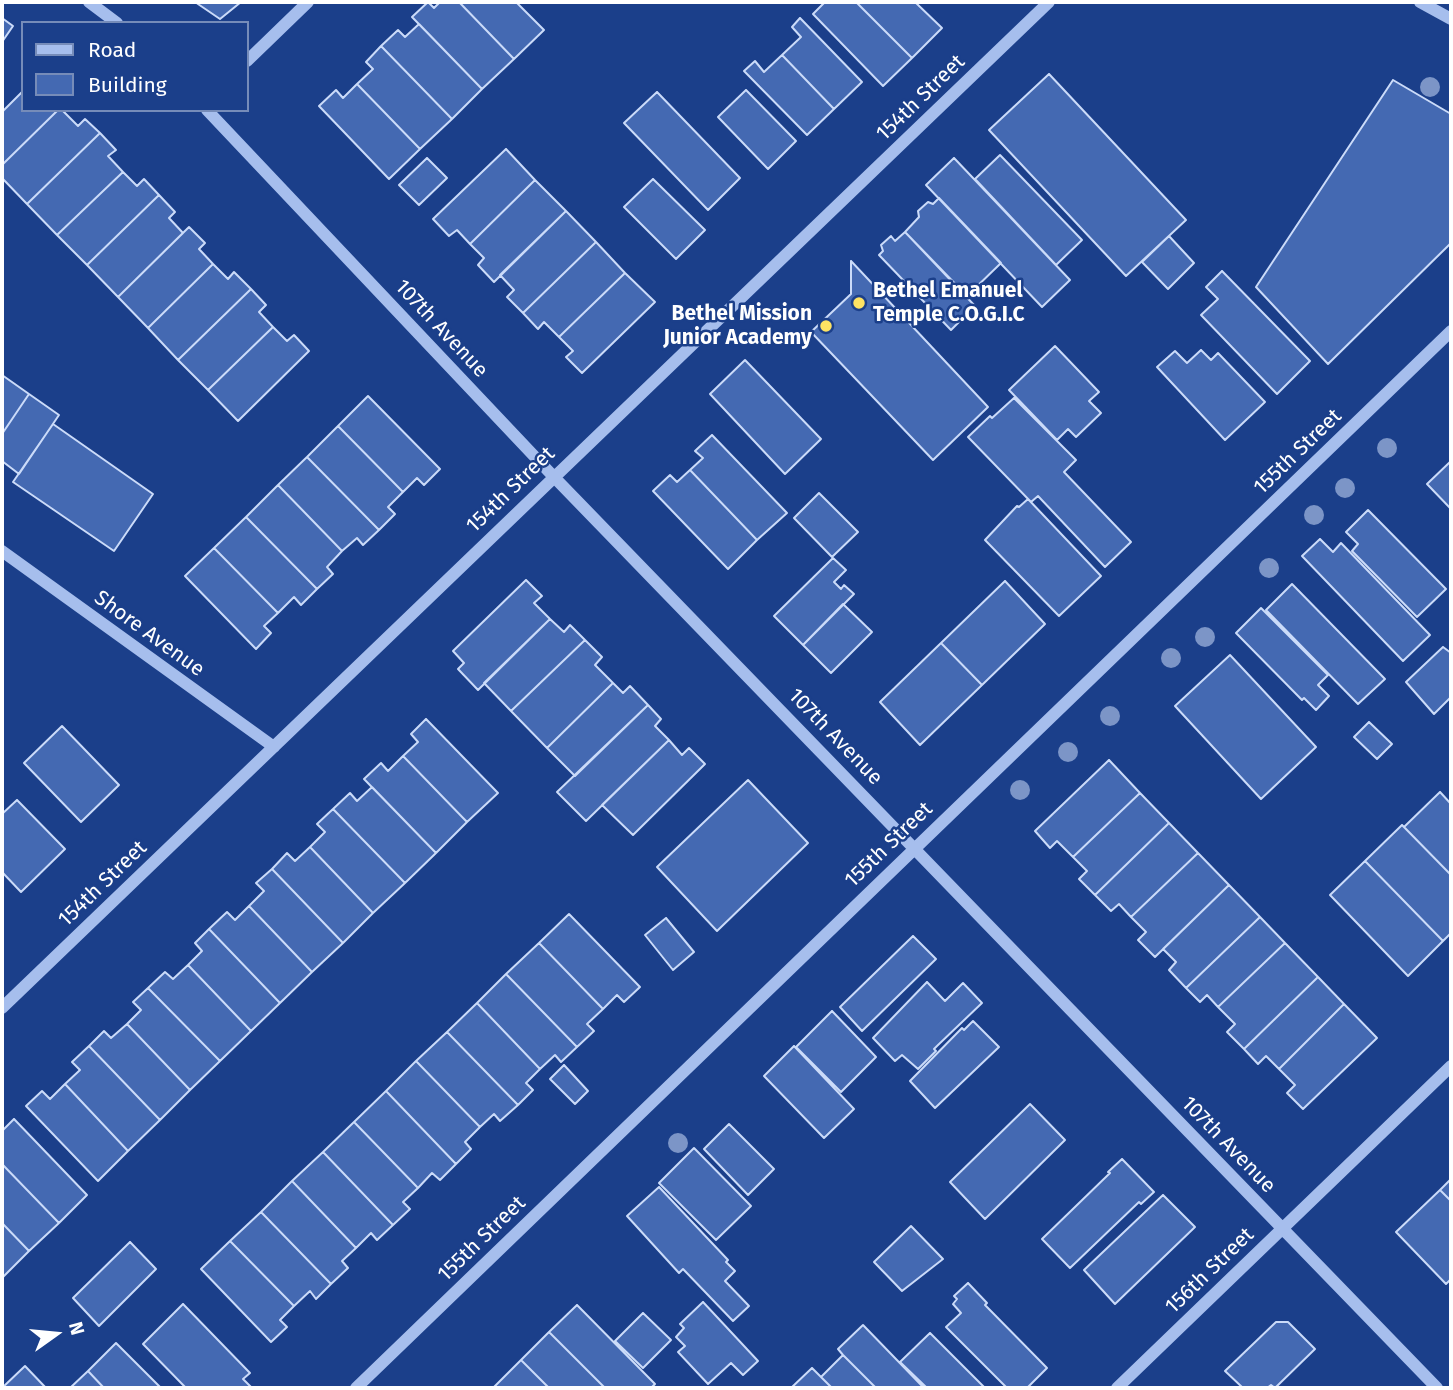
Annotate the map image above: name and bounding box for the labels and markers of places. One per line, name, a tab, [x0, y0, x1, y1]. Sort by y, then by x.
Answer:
place label: Bethel Emanuel Temple C.O.G.I.C	[873, 278, 1025, 328]
marker: Bethel Emanuel Temple C.O.G.I.C	[851, 295, 867, 311]
place label: Bethel Mission Junior Academy	[663, 301, 812, 351]
marker: Bethel Mission Junior Academy	[818, 318, 834, 334]

